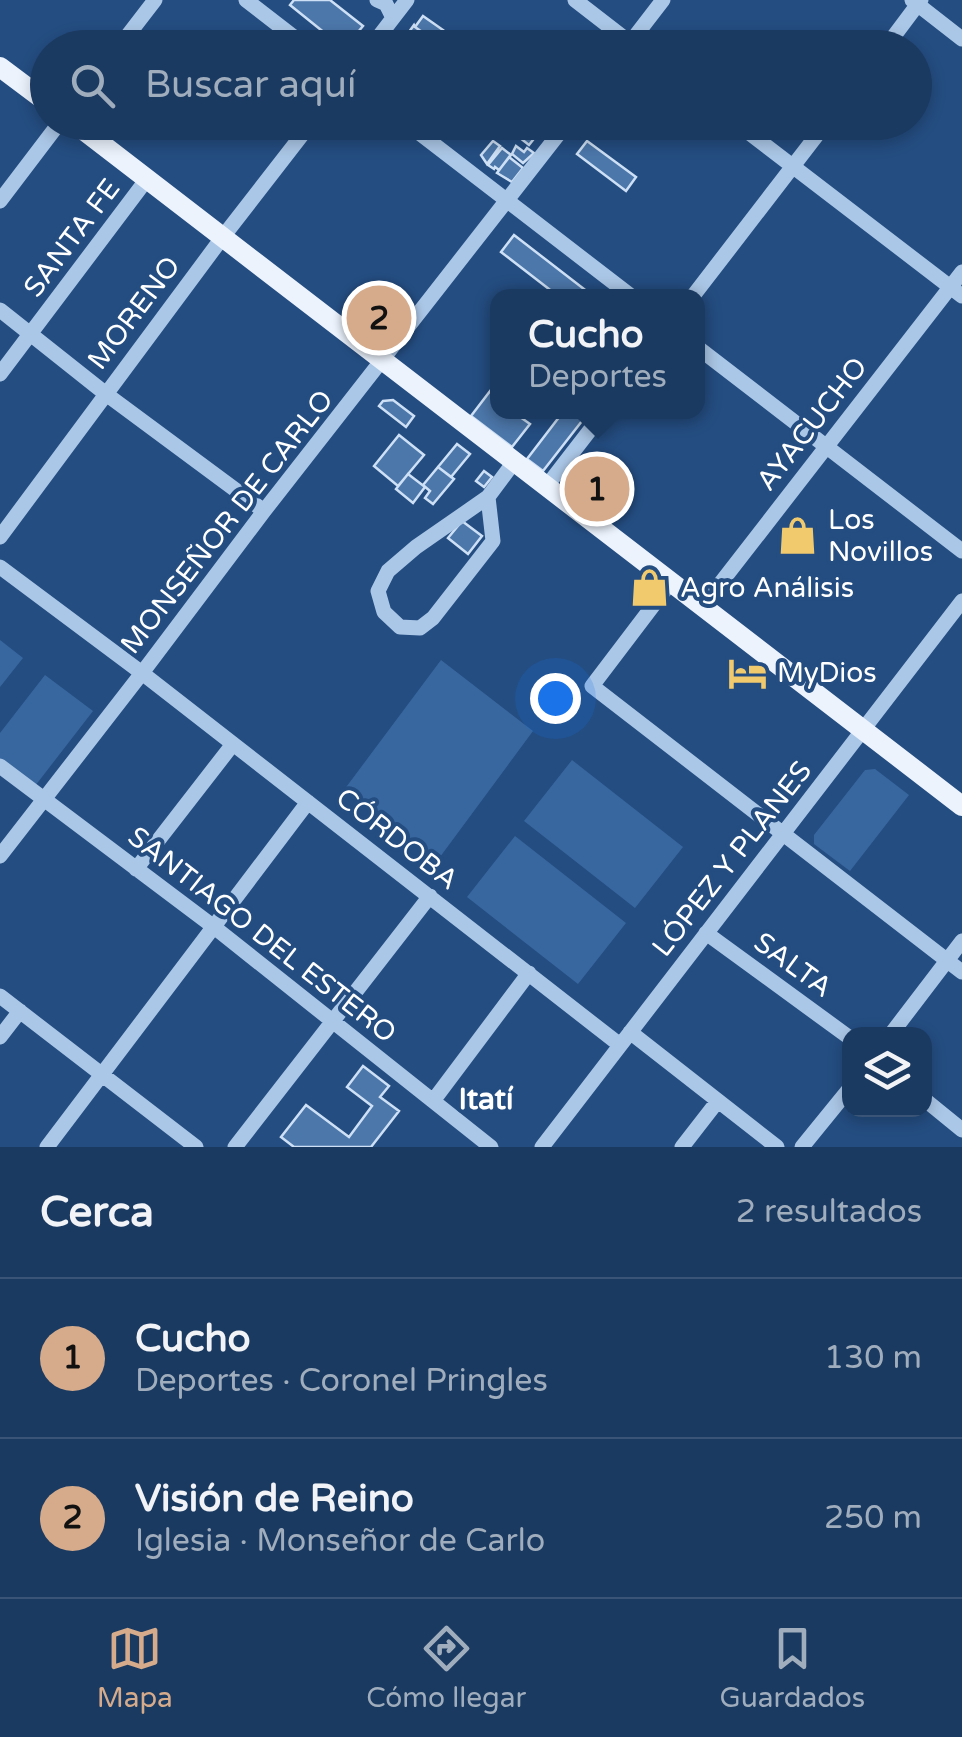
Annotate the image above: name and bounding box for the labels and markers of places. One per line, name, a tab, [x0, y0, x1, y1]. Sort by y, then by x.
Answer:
pin: 2	[346, 280, 412, 356]
pin: 1	[564, 452, 630, 526]
place label: Los Novillos	[828, 503, 933, 569]
shop icon: Los Novillos	[777, 515, 819, 557]
shop icon: Agro Análisis	[629, 567, 671, 609]
place label: Agro Análisis	[680, 571, 854, 605]
hotel icon: MyDios	[726, 652, 768, 694]
place label: MyDios	[777, 656, 877, 690]

